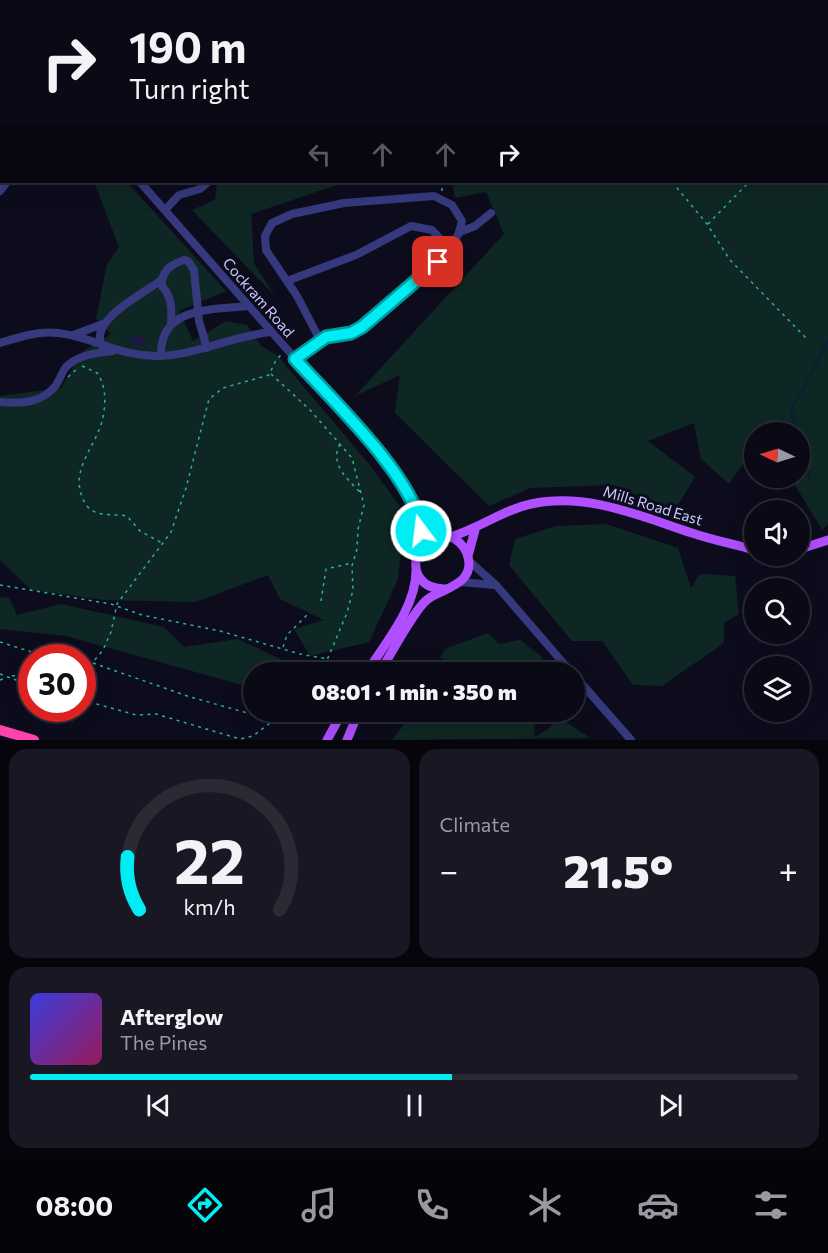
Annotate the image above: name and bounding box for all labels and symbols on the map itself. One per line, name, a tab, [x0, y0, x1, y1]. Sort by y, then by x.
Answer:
pin	[412, 236, 463, 287]
street label: Cockram Road	[220, 254, 298, 340]
north arrow	[744, 422, 810, 488]
street label: Mills Road East	[601, 481, 705, 529]
position arrow	[389, 499, 453, 563]
speed limit sign: 30	[18, 644, 96, 722]

